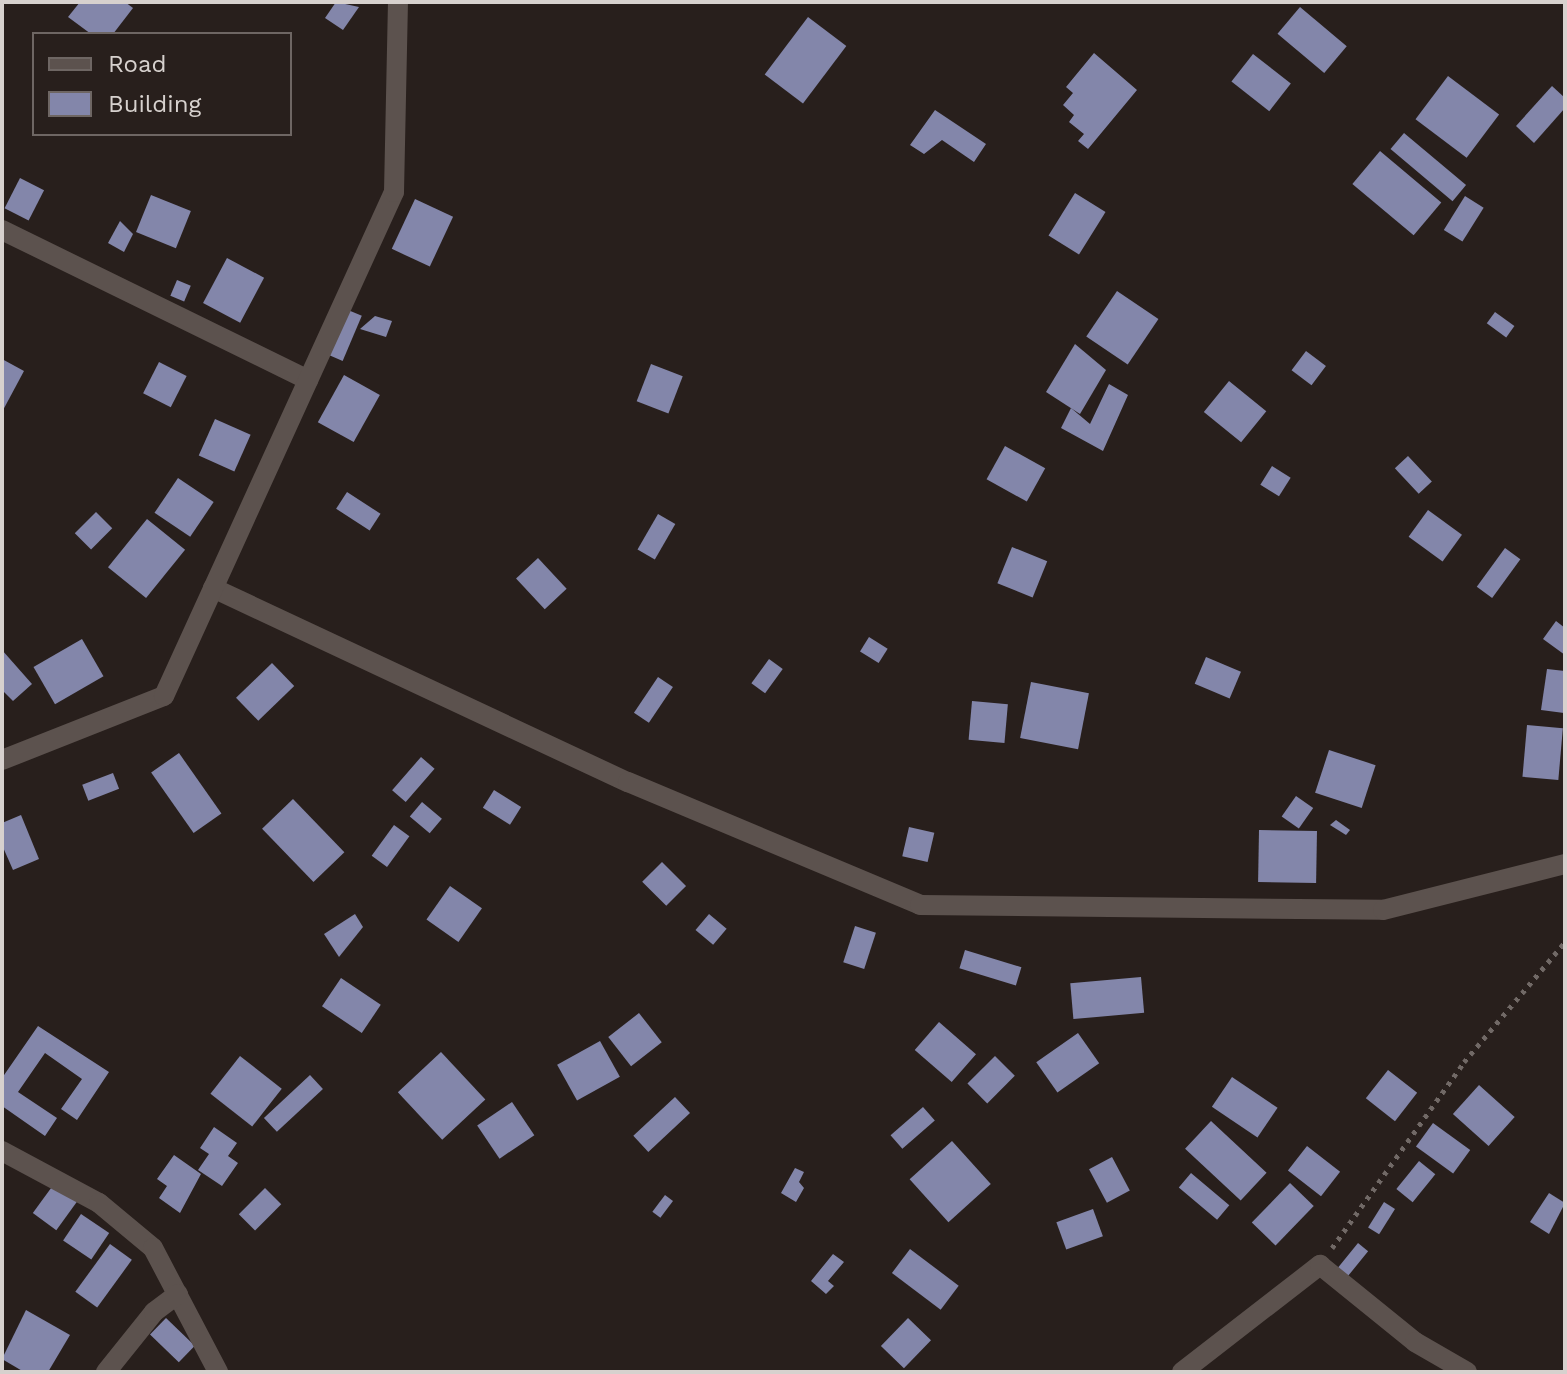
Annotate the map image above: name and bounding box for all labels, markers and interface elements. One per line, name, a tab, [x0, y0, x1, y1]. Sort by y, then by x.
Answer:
legend	[32, 32, 292, 136]
text: Road	[108, 50, 167, 78]
text: Building	[108, 90, 201, 118]

